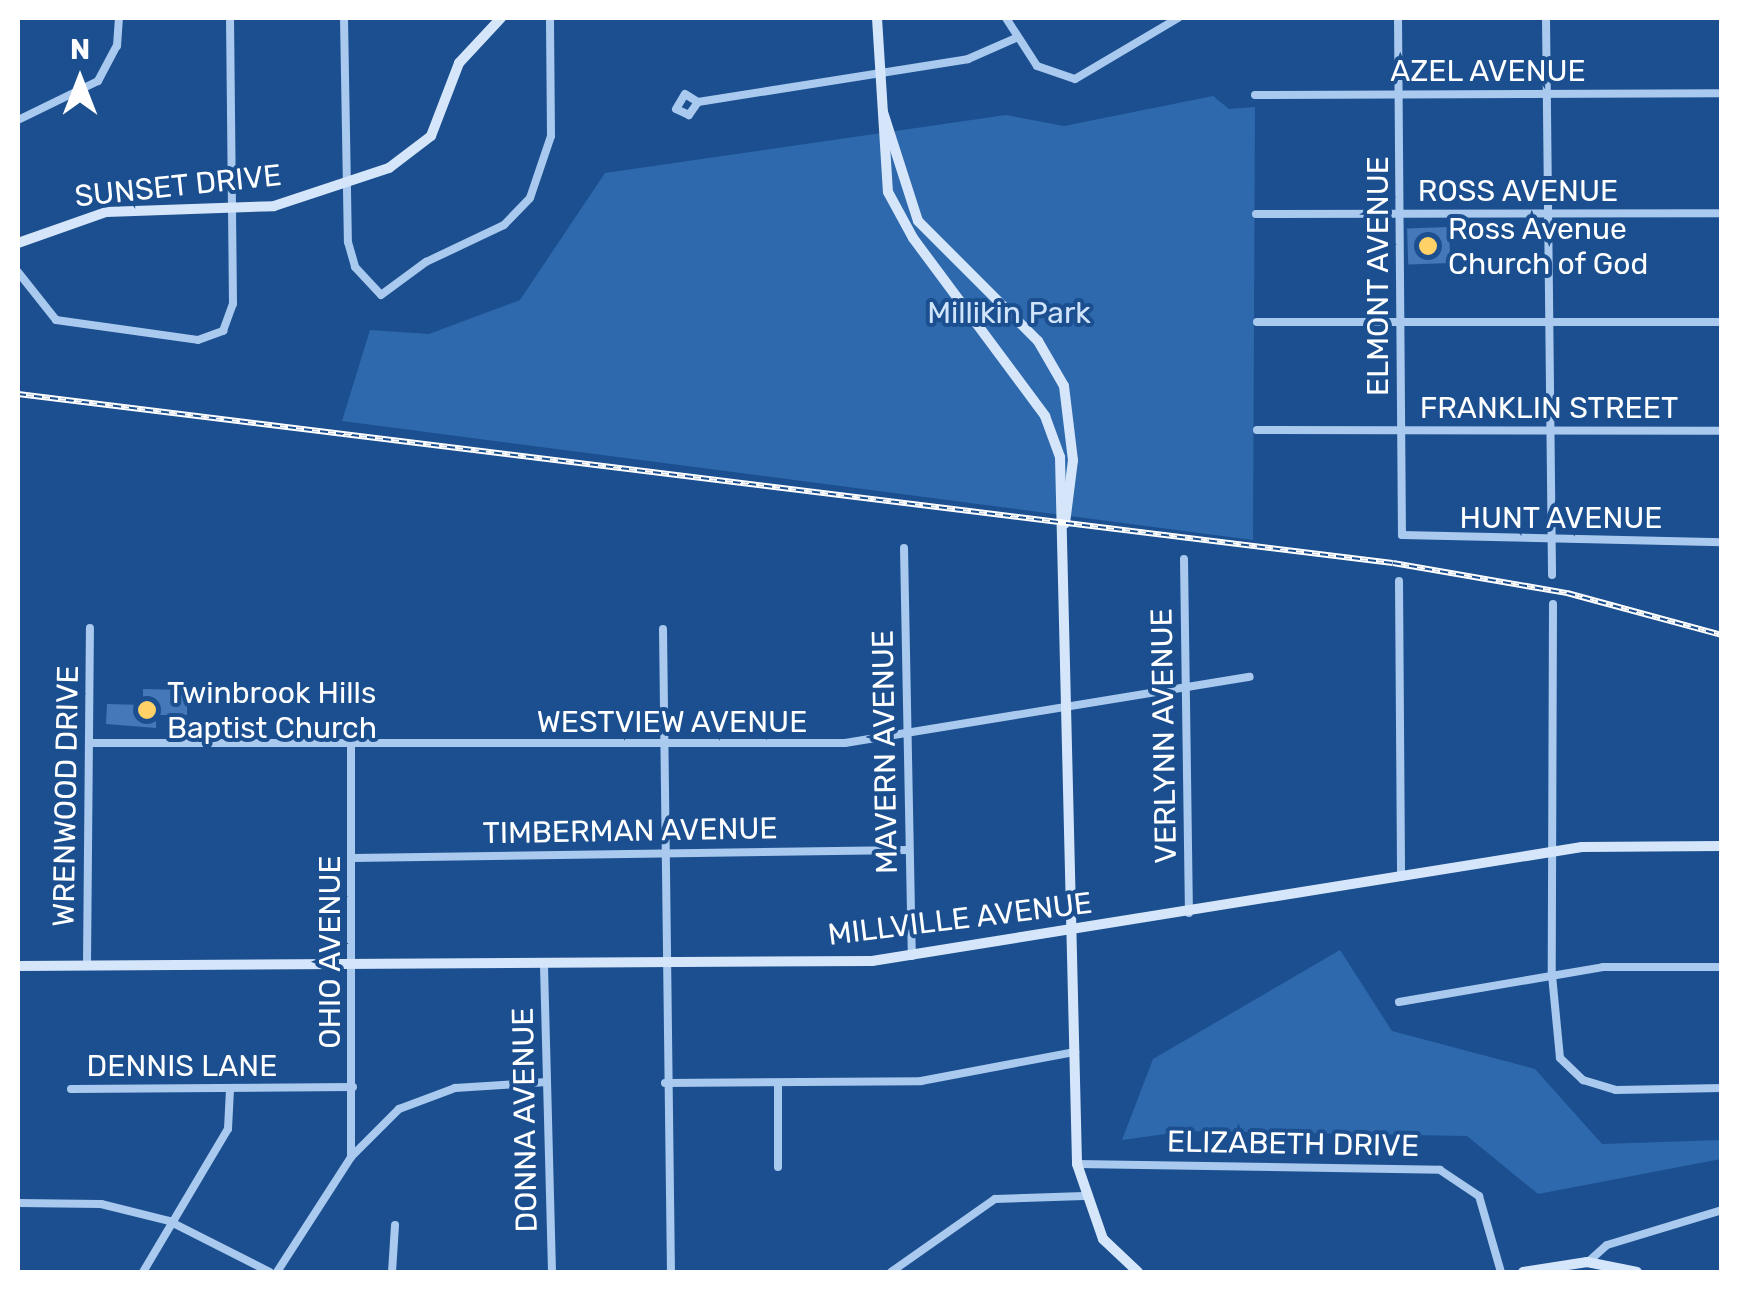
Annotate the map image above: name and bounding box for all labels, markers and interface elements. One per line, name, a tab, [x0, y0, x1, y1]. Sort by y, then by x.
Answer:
north arrow	[30, 30, 130, 130]
text: N	[70, 33, 90, 66]
street label: AZEL AVENUE	[1389, 53, 1587, 89]
street label: ELMONT AVENUE	[1360, 155, 1396, 397]
street label: SUNSET DRIVE	[72, 157, 284, 215]
street label: ROSS AVENUE	[1417, 173, 1619, 209]
place label: Ross Avenue Church of God	[1448, 211, 1649, 282]
marker: Ross Avenue Church of God	[1417, 235, 1439, 257]
park label: Millikin Park	[927, 295, 1091, 331]
street label: FRANKLIN STREET	[1420, 390, 1678, 426]
street label: HUNT AVENUE	[1459, 500, 1663, 536]
street label: VERLYNN AVENUE	[1144, 608, 1184, 864]
street label: MAVERN AVENUE	[865, 629, 905, 875]
street label: WRENWOOD DRIVE	[46, 665, 86, 927]
place label: Twinbrook Hills Baptist Church	[167, 675, 377, 746]
marker: Twinbrook Hills Baptist Church	[136, 699, 158, 721]
street label: WESTVIEW AVENUE	[536, 704, 808, 740]
street label: TIMBERMAN AVENUE	[482, 810, 778, 852]
street label: OHIO AVENUE	[312, 855, 348, 1049]
street label: MILLVILLE AVENUE	[825, 885, 1095, 953]
street label: DONNA AVENUE	[505, 1006, 545, 1234]
street label: DENNIS LANE	[87, 1048, 277, 1084]
street label: ELIZABETH DRIVE	[1167, 1124, 1419, 1164]

